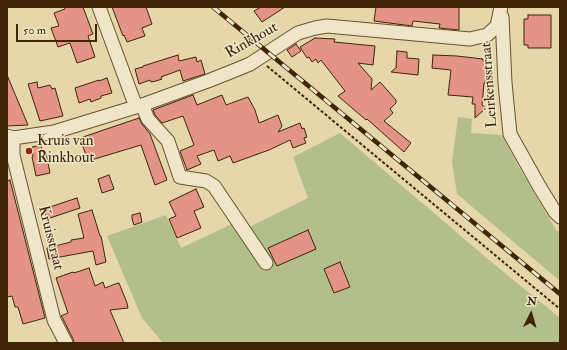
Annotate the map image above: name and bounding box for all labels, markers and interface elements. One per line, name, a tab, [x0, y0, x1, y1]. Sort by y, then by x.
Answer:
scale bar	[18, 16, 99, 42]
street label: Rinkhout	[223, 19, 281, 63]
text: 50 m	[23, 23, 46, 38]
street label: Leirkensstraat	[478, 42, 502, 128]
place label: Kruis van Rinkhout	[37, 133, 94, 168]
marker: Kruis van Rinkhout	[24, 146, 34, 156]
street label: Kruisstraat	[33, 204, 67, 272]
north arrow	[511, 294, 551, 334]
text: N	[527, 295, 538, 308]

